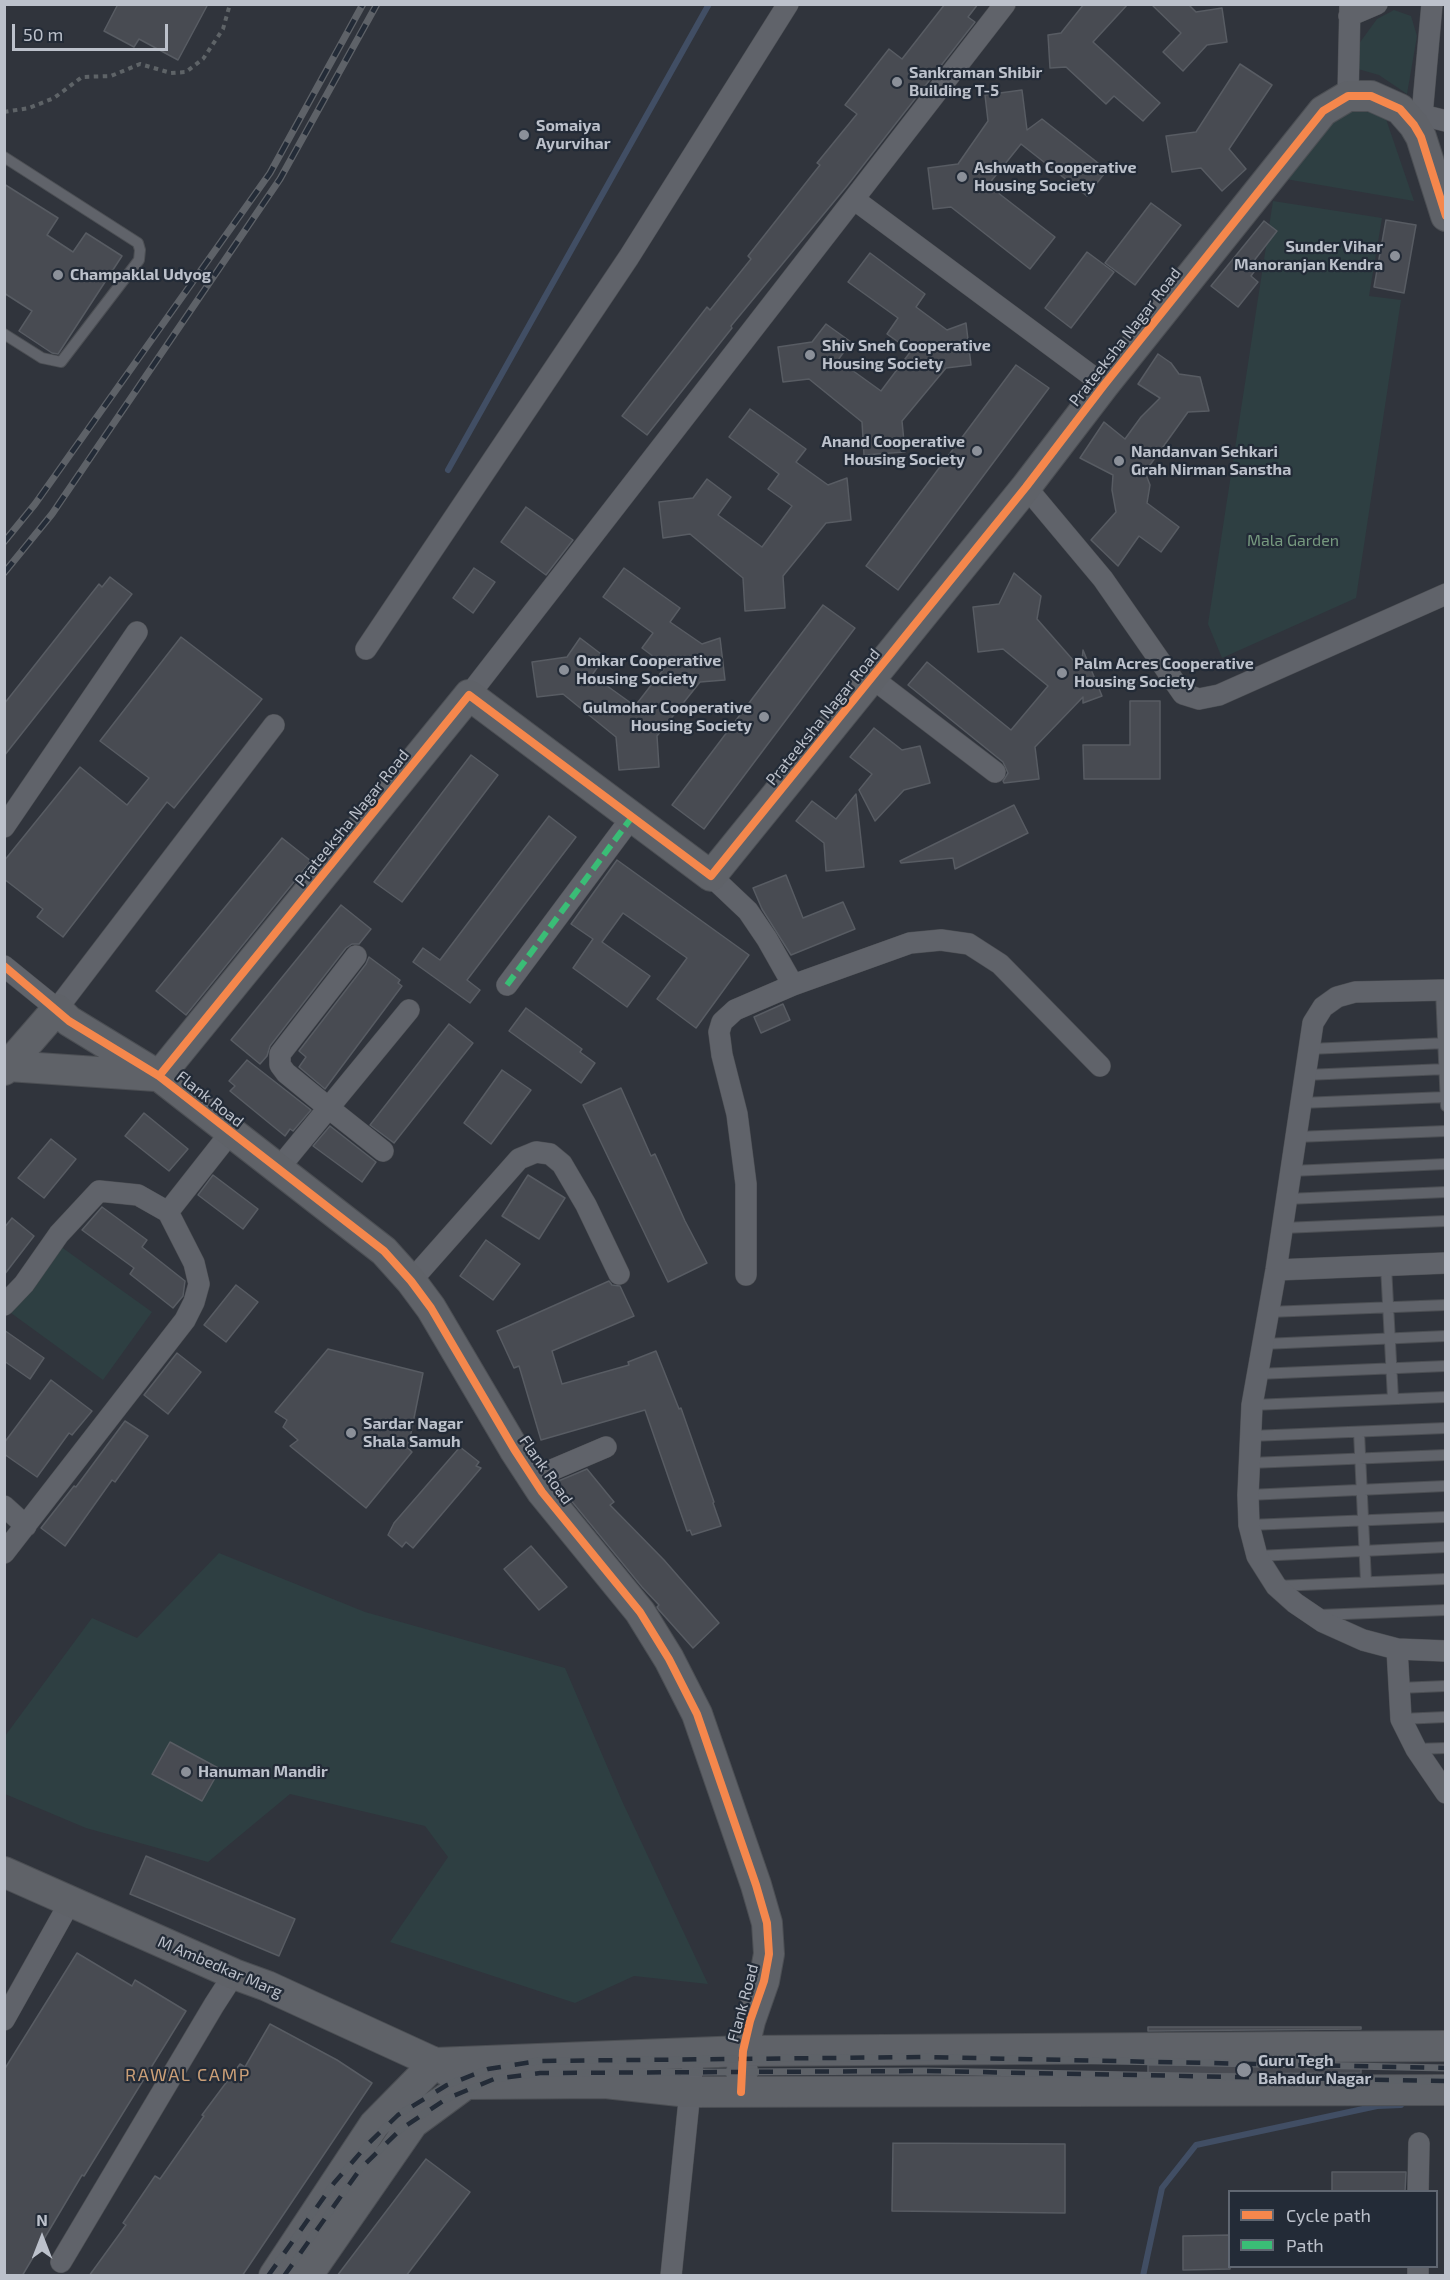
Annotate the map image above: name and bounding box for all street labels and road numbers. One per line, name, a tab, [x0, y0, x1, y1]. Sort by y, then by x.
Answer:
street label: Prateeksha Nagar Road	[1065, 264, 1185, 410]
street label: Prateeksha Nagar Road	[762, 645, 884, 789]
street label: Prateeksha Nagar Road	[291, 746, 413, 890]
street label: Flank Road	[173, 1067, 247, 1131]
street label: Flank Road	[515, 1432, 577, 1508]
street label: M Ambedkar Marg	[155, 1932, 285, 2002]
street label: Flank Road	[723, 1962, 763, 2044]

